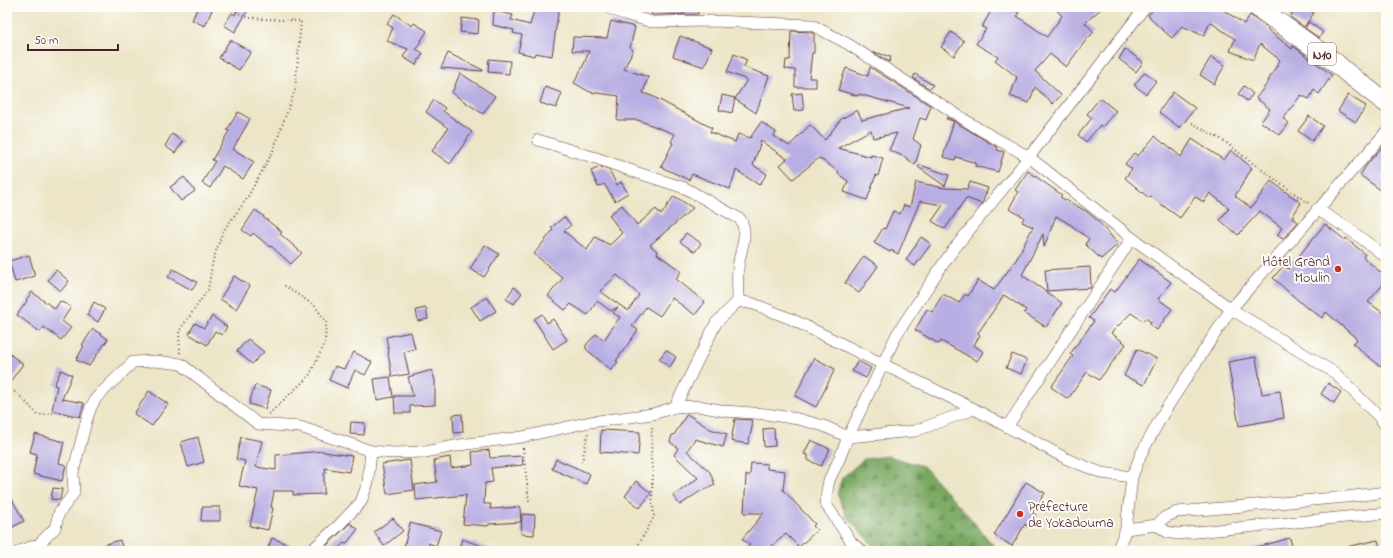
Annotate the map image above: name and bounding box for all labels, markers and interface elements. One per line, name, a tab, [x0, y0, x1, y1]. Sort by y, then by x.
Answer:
scale bar	[28, 26, 118, 52]
text: 50 m	[34, 32, 58, 50]
road number: N10	[1308, 43, 1336, 65]
place label: Hôtel Grand Moulin	[1262, 252, 1330, 289]
marker: Hôtel Grand Moulin	[1333, 264, 1343, 274]
place label: Préfecture de Yokadouma	[1028, 497, 1114, 534]
marker: Préfecture de Yokadouma	[1015, 509, 1025, 519]

